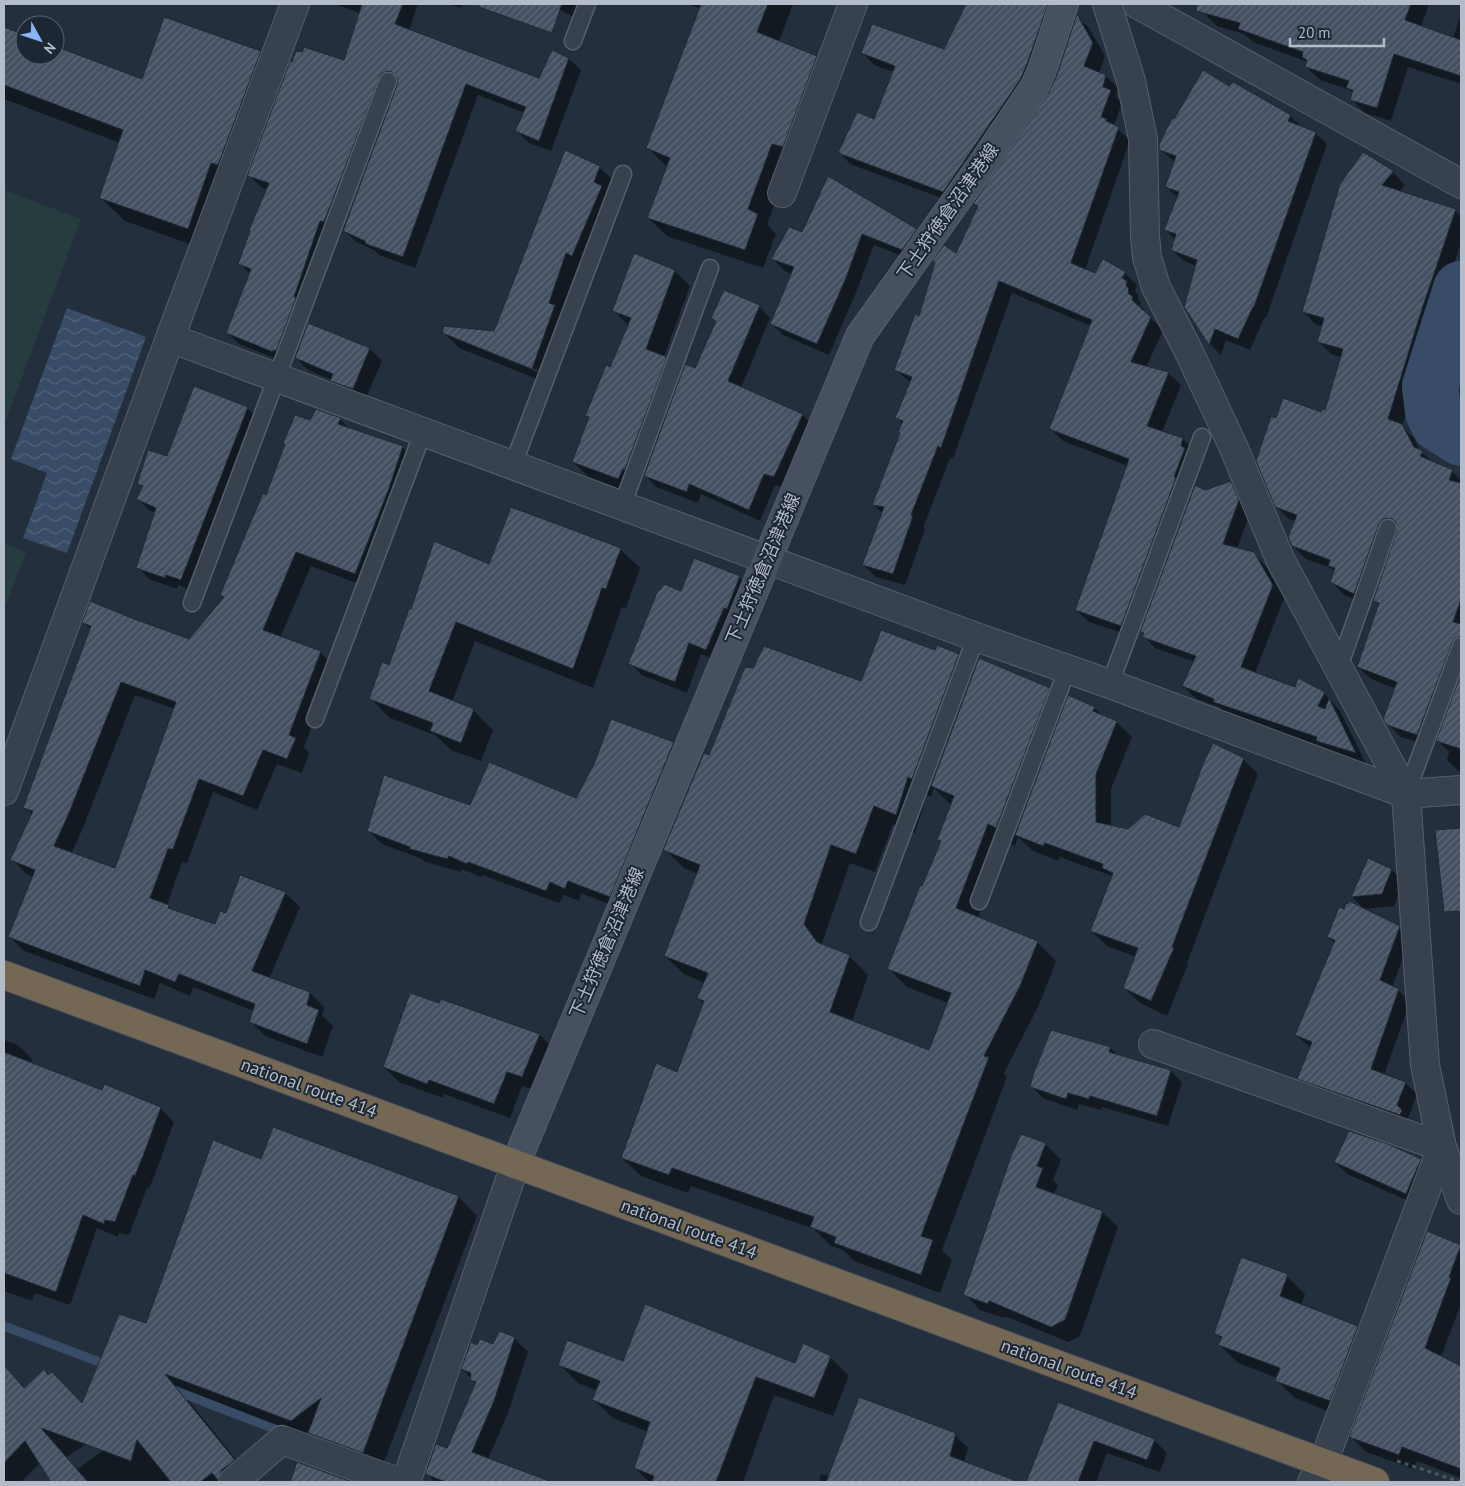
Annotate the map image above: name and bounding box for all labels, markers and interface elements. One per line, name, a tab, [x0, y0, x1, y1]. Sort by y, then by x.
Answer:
north arrow	[15, 15, 65, 65]
scale bar	[1290, 15, 1384, 47]
text: 20 m	[1298, 23, 1331, 42]
text: N	[40, 39, 60, 58]
street label: 下土狩徳倉沼津港線	[892, 139, 1003, 285]
street label: 下土狩徳倉沼津港線	[720, 490, 805, 648]
street label: 下土狩徳倉沼津港線	[564, 864, 649, 1022]
street label: national route 414	[238, 1052, 380, 1123]
street label: national route 414	[618, 1193, 760, 1264]
street label: national route 414	[998, 1333, 1140, 1404]

